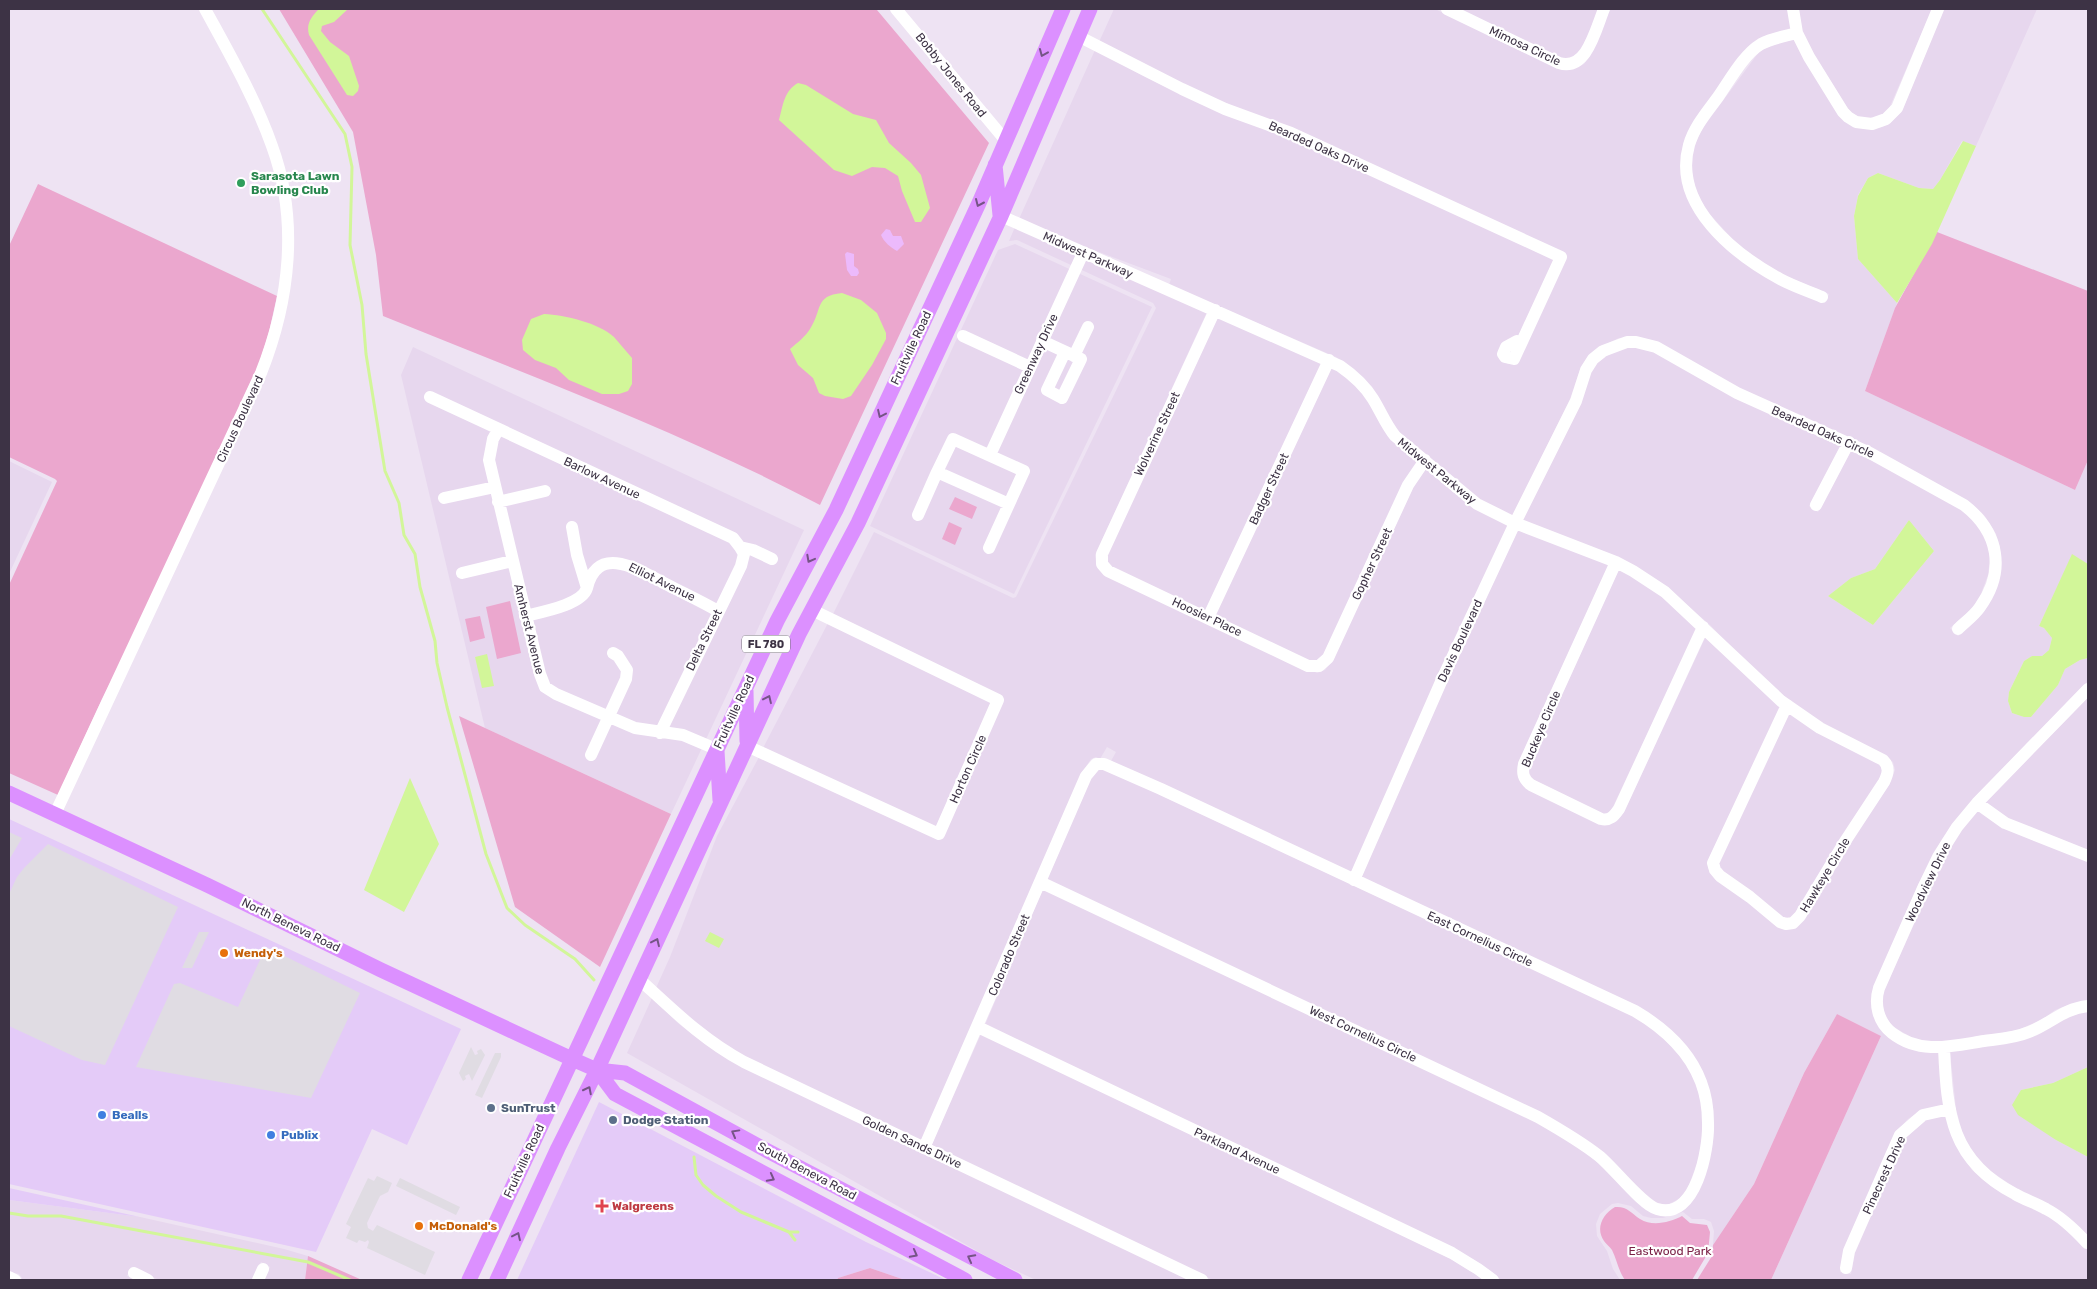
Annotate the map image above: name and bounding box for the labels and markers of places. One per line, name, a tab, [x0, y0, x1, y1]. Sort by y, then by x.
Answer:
place label: Sarasota Lawn Bowling Club	[251, 169, 340, 197]
marker: Sarasota Lawn Bowling Club	[235, 177, 247, 189]
place label: Wendy's	[234, 946, 283, 960]
marker: Wendy's	[218, 947, 230, 959]
place label: SunTrust	[501, 1101, 556, 1115]
marker: SunTrust	[485, 1102, 497, 1114]
place label: Bealls	[112, 1108, 149, 1122]
marker: Bealls	[96, 1109, 108, 1121]
place label: Dodge Station	[623, 1113, 709, 1127]
marker: Dodge Station	[607, 1114, 619, 1126]
place label: Publix	[281, 1128, 318, 1142]
marker: Publix	[265, 1129, 277, 1141]
place label: Walgreens	[612, 1199, 674, 1213]
marker: Walgreens	[596, 1200, 608, 1212]
place label: McDonald's	[429, 1219, 497, 1233]
marker: McDonald's	[413, 1220, 425, 1232]

